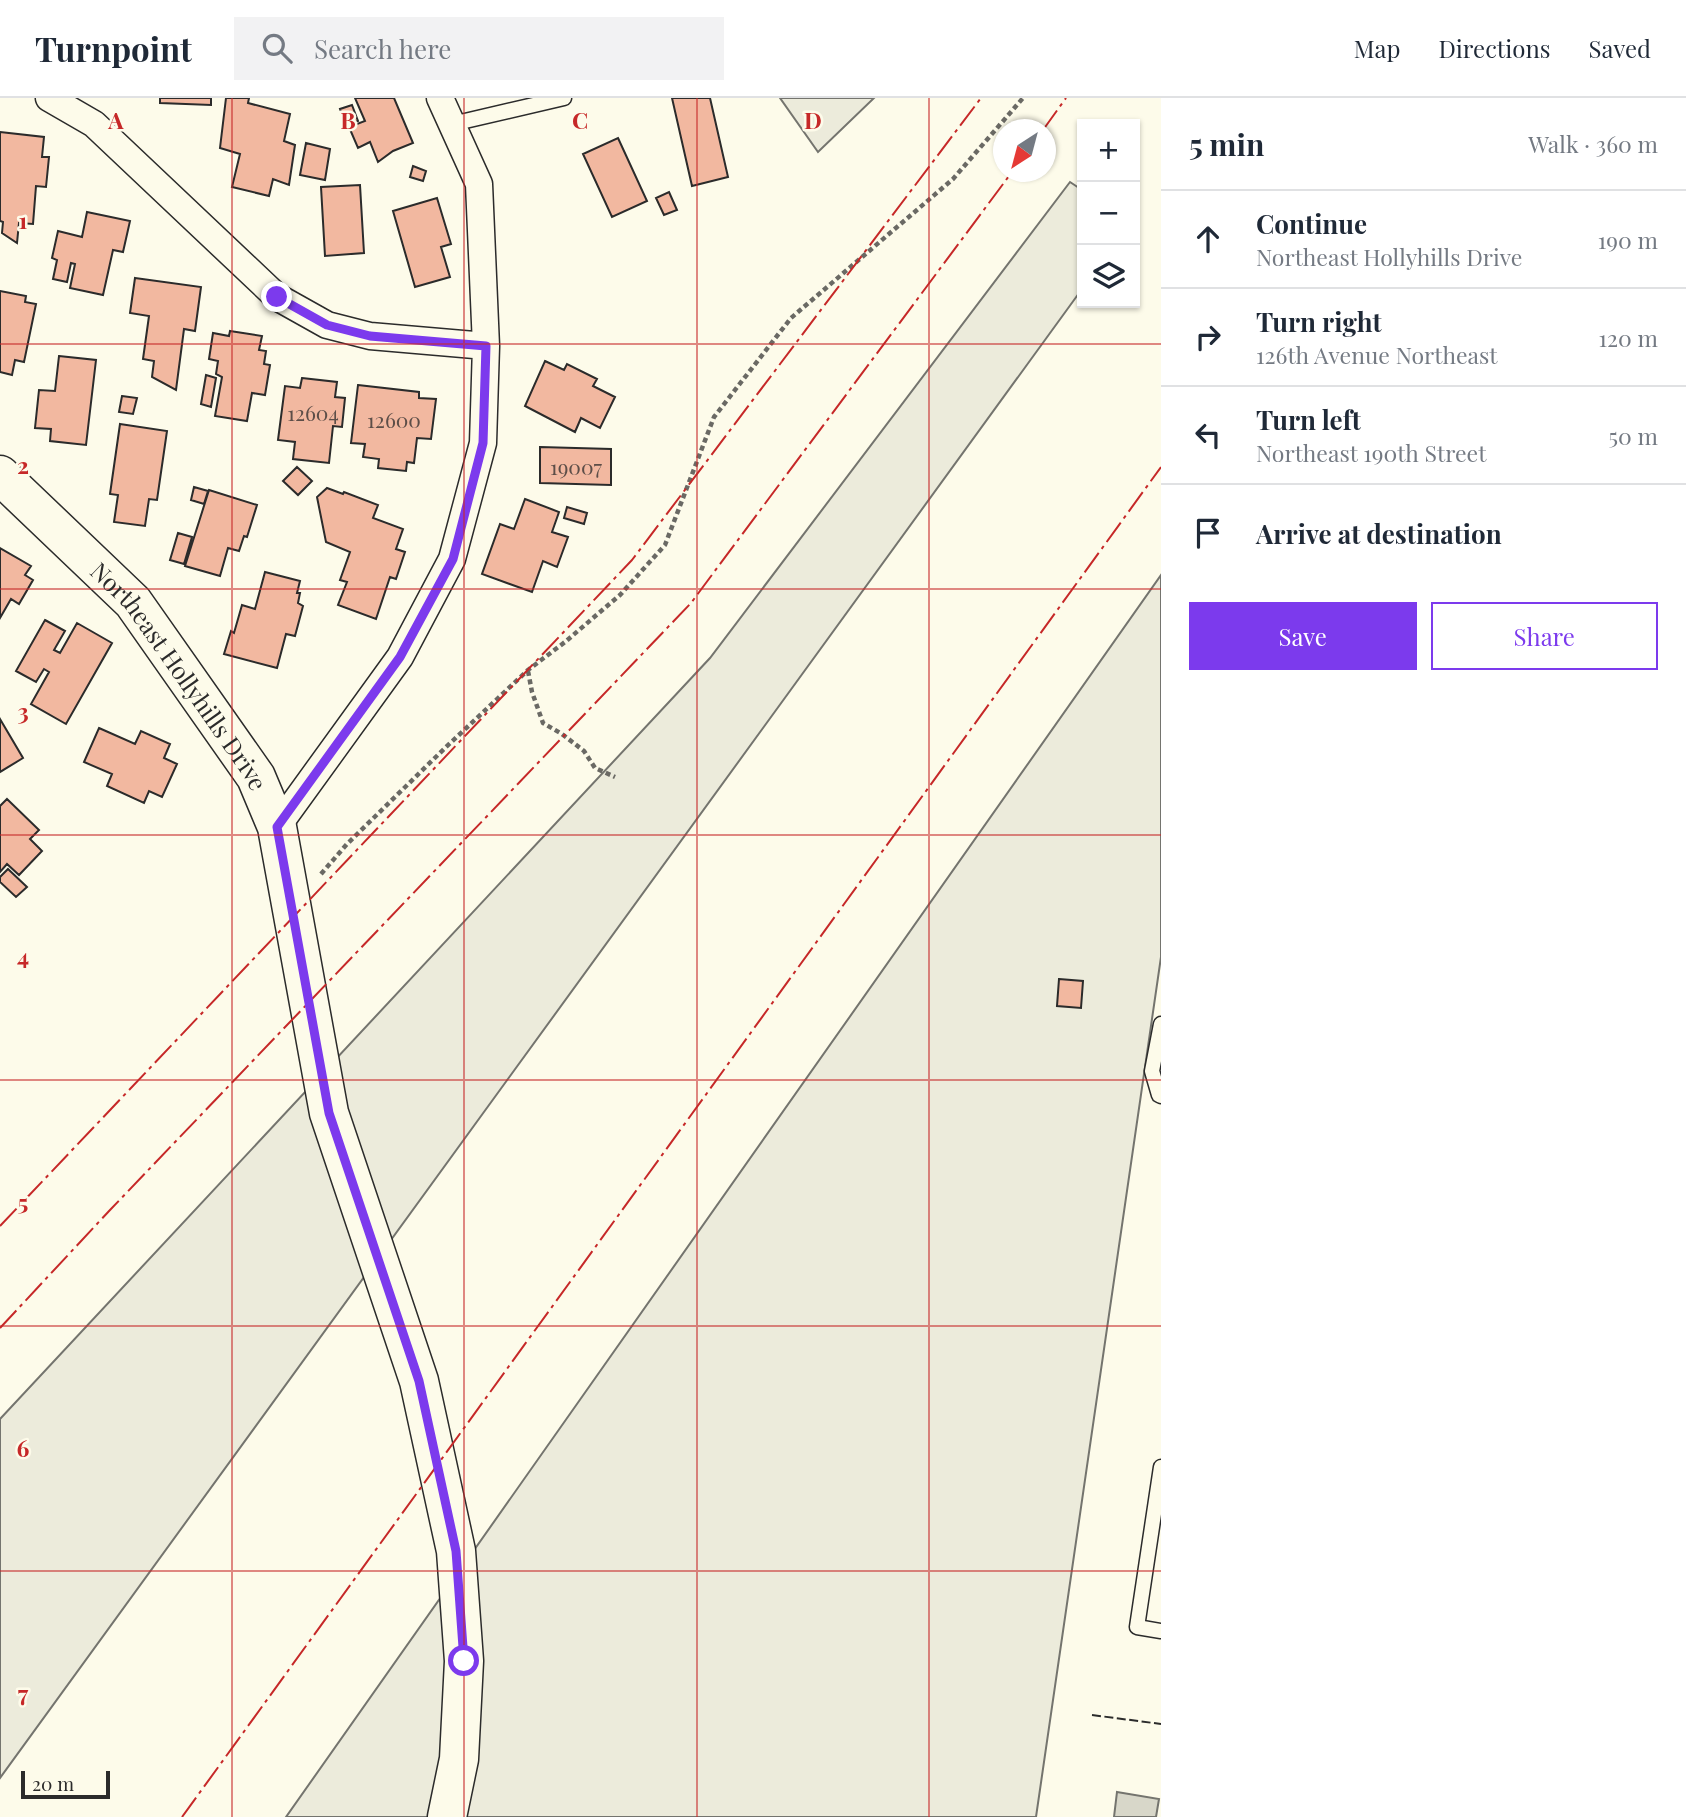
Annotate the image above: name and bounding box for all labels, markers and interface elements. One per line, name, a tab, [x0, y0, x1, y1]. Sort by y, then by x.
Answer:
search box	[234, 17, 724, 80]
text: Turnpoint	[35, 26, 192, 70]
icon: search	[258, 29, 296, 67]
text: Search here	[314, 31, 451, 66]
text: Map	[1354, 32, 1400, 64]
text: Directions	[1438, 32, 1551, 64]
text: Saved	[1589, 32, 1651, 64]
text: A	[107, 104, 124, 135]
text: B	[340, 104, 356, 135]
text: C	[572, 104, 588, 135]
text: D	[804, 104, 822, 135]
north arrow	[993, 119, 1056, 182]
map controls	[1077, 119, 1140, 308]
button: +	[1077, 119, 1140, 182]
text: 5 min	[1189, 124, 1264, 164]
text: Walk · 360 m	[1528, 128, 1658, 159]
button: −	[1077, 182, 1140, 245]
text: 1	[19, 204, 28, 235]
text: Continue	[1256, 206, 1367, 241]
icon: ahead	[1189, 220, 1227, 258]
text: 190 m	[1598, 224, 1658, 255]
text: Northeast Hollyhills Drive	[1256, 241, 1522, 272]
button: layers	[1077, 245, 1140, 308]
route end	[261, 281, 292, 312]
text: Turn right	[1256, 304, 1382, 339]
icon: right	[1189, 318, 1227, 356]
text: 120 m	[1599, 322, 1658, 353]
text: 126th Avenue Northeast	[1256, 339, 1498, 370]
house number: 12604	[287, 398, 339, 426]
text: Turn left	[1256, 402, 1361, 437]
house number: 12600	[367, 405, 421, 433]
icon: left	[1189, 416, 1227, 454]
text: 50 m	[1609, 420, 1658, 451]
text: Northeast 190th Street	[1256, 437, 1486, 468]
text: 2	[17, 449, 29, 480]
house number: 19007	[550, 452, 603, 480]
icon: arrive	[1189, 514, 1227, 552]
text: Arrive at destination	[1256, 516, 1502, 551]
street label: Northeast Hollyhills Drive	[84, 555, 276, 795]
button: Save	[1189, 602, 1417, 670]
button: Share	[1431, 602, 1658, 670]
text: 3	[17, 695, 29, 726]
text: 4	[17, 940, 29, 971]
text: 5	[18, 1186, 28, 1217]
text: 6	[17, 1432, 30, 1463]
route start	[448, 1645, 479, 1676]
text: 7	[18, 1677, 29, 1708]
scale bar	[21, 1768, 110, 1800]
text: 20 m	[32, 1770, 74, 1796]

